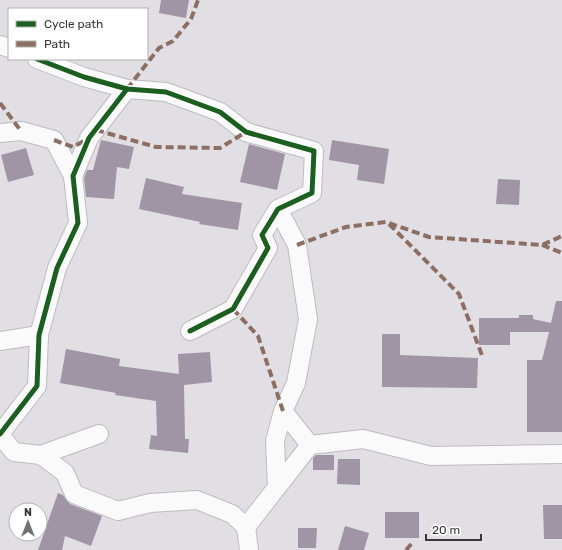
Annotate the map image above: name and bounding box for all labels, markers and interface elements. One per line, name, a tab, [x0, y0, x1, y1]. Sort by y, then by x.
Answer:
legend	[8, 8, 148, 60]
text: Cycle path	[44, 17, 103, 31]
text: Path	[44, 37, 70, 51]
north arrow	[8, 502, 48, 542]
text: N	[24, 506, 32, 519]
scale bar	[426, 516, 481, 542]
text: 20 m	[432, 523, 460, 537]

